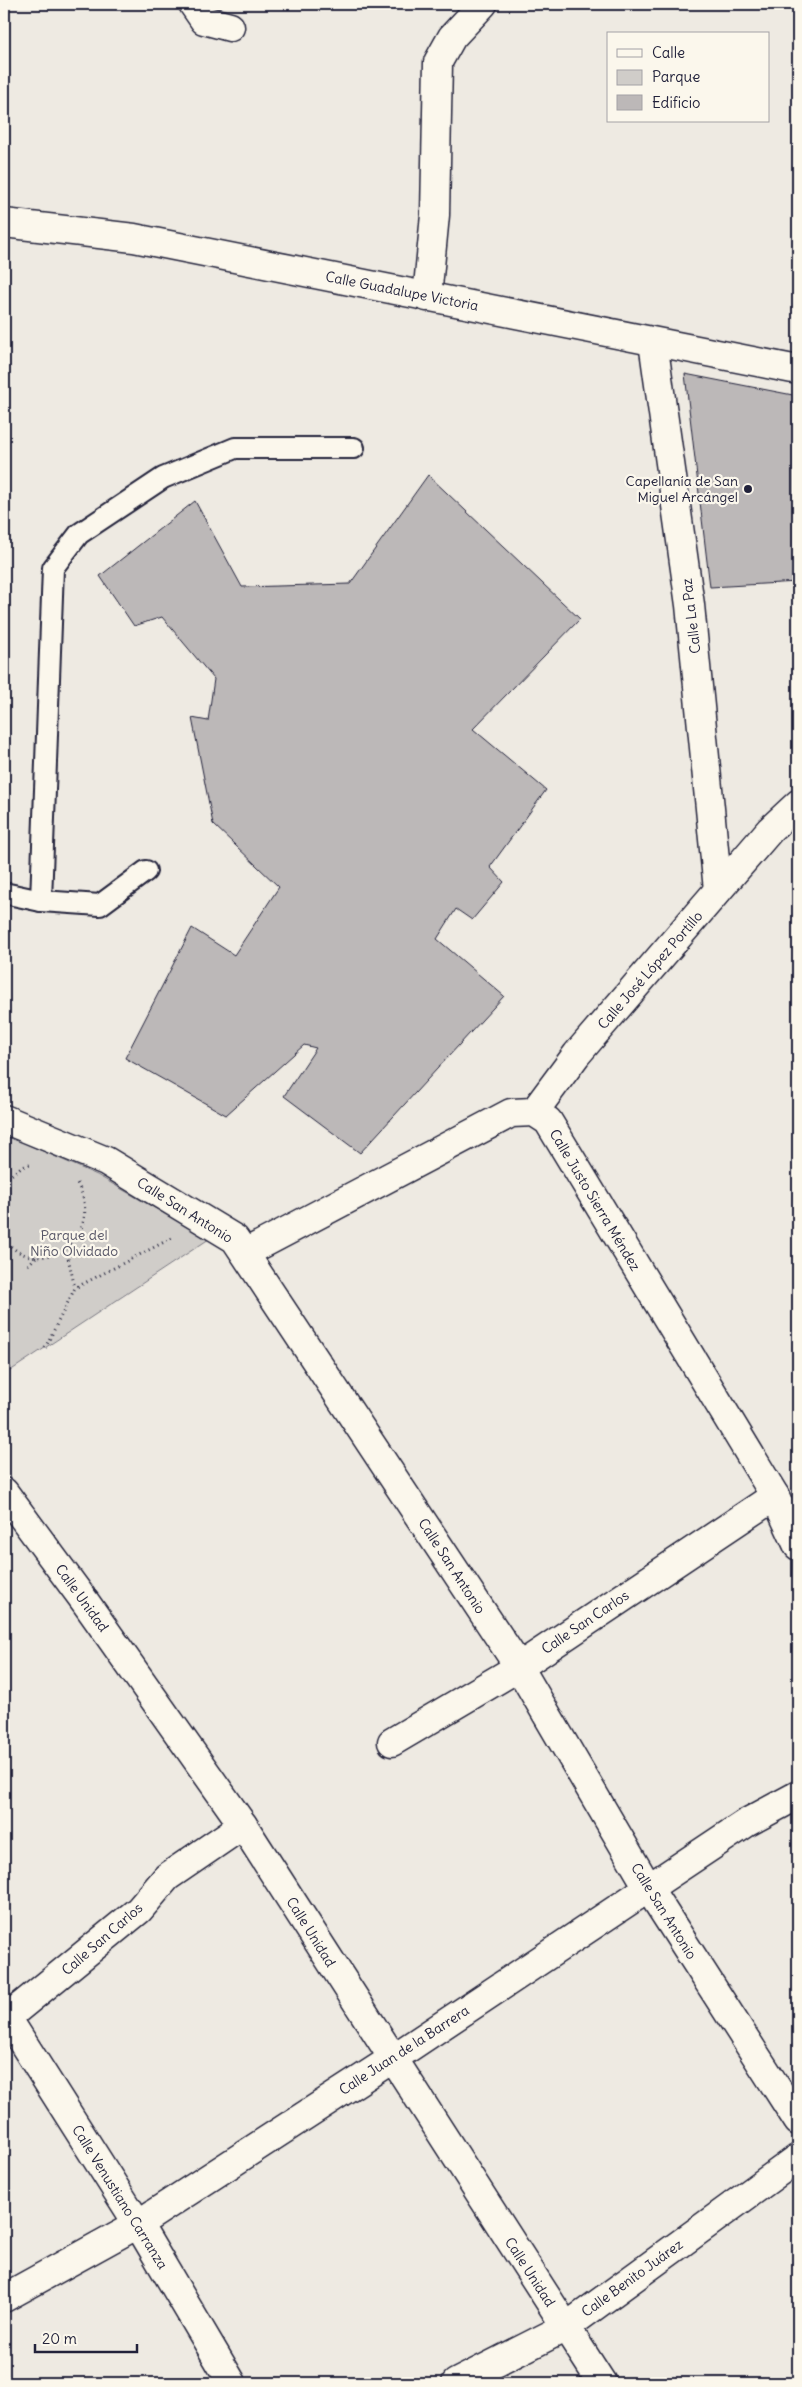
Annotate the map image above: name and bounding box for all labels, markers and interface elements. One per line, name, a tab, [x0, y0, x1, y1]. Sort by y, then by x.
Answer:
legend	[607, 32, 770, 122]
text: Calle	[652, 43, 685, 62]
text: Parque	[652, 67, 700, 86]
text: Edificio	[652, 93, 700, 112]
street label: Calle Guadalupe Victoria	[324, 267, 480, 315]
place label: Capellanía de San Miguel Arcángel	[626, 472, 738, 506]
marker: Capellanía de San Miguel Arcángel	[742, 483, 754, 495]
street label: Calle La Paz	[677, 577, 705, 655]
street label: Calle José López Portillo	[594, 907, 706, 1033]
street label: Calle Justo Sierra Méndez	[546, 1126, 645, 1274]
street label: Calle San Antonio	[134, 1173, 237, 1247]
park label: Parque del Niño Olvidado	[30, 1226, 118, 1260]
street label: Calle San Antonio	[414, 1515, 490, 1617]
street label: Calle Unidad	[51, 1561, 113, 1635]
street label: Calle San Carlos	[538, 1586, 632, 1658]
street label: Calle San Antonio	[627, 1860, 701, 1963]
street label: Calle Unidad	[282, 1894, 340, 1970]
street label: Calle San Carlos	[58, 1899, 146, 1979]
street label: Calle Juan de la Barrera	[335, 2001, 473, 2099]
street label: Calle Venustiano Carranza	[68, 2122, 172, 2272]
street label: Calle Unidad	[501, 2234, 559, 2310]
street label: Calle Benito Juárez	[578, 2235, 686, 2321]
scale bar	[35, 2322, 138, 2354]
text: 20 m	[42, 2329, 77, 2348]

